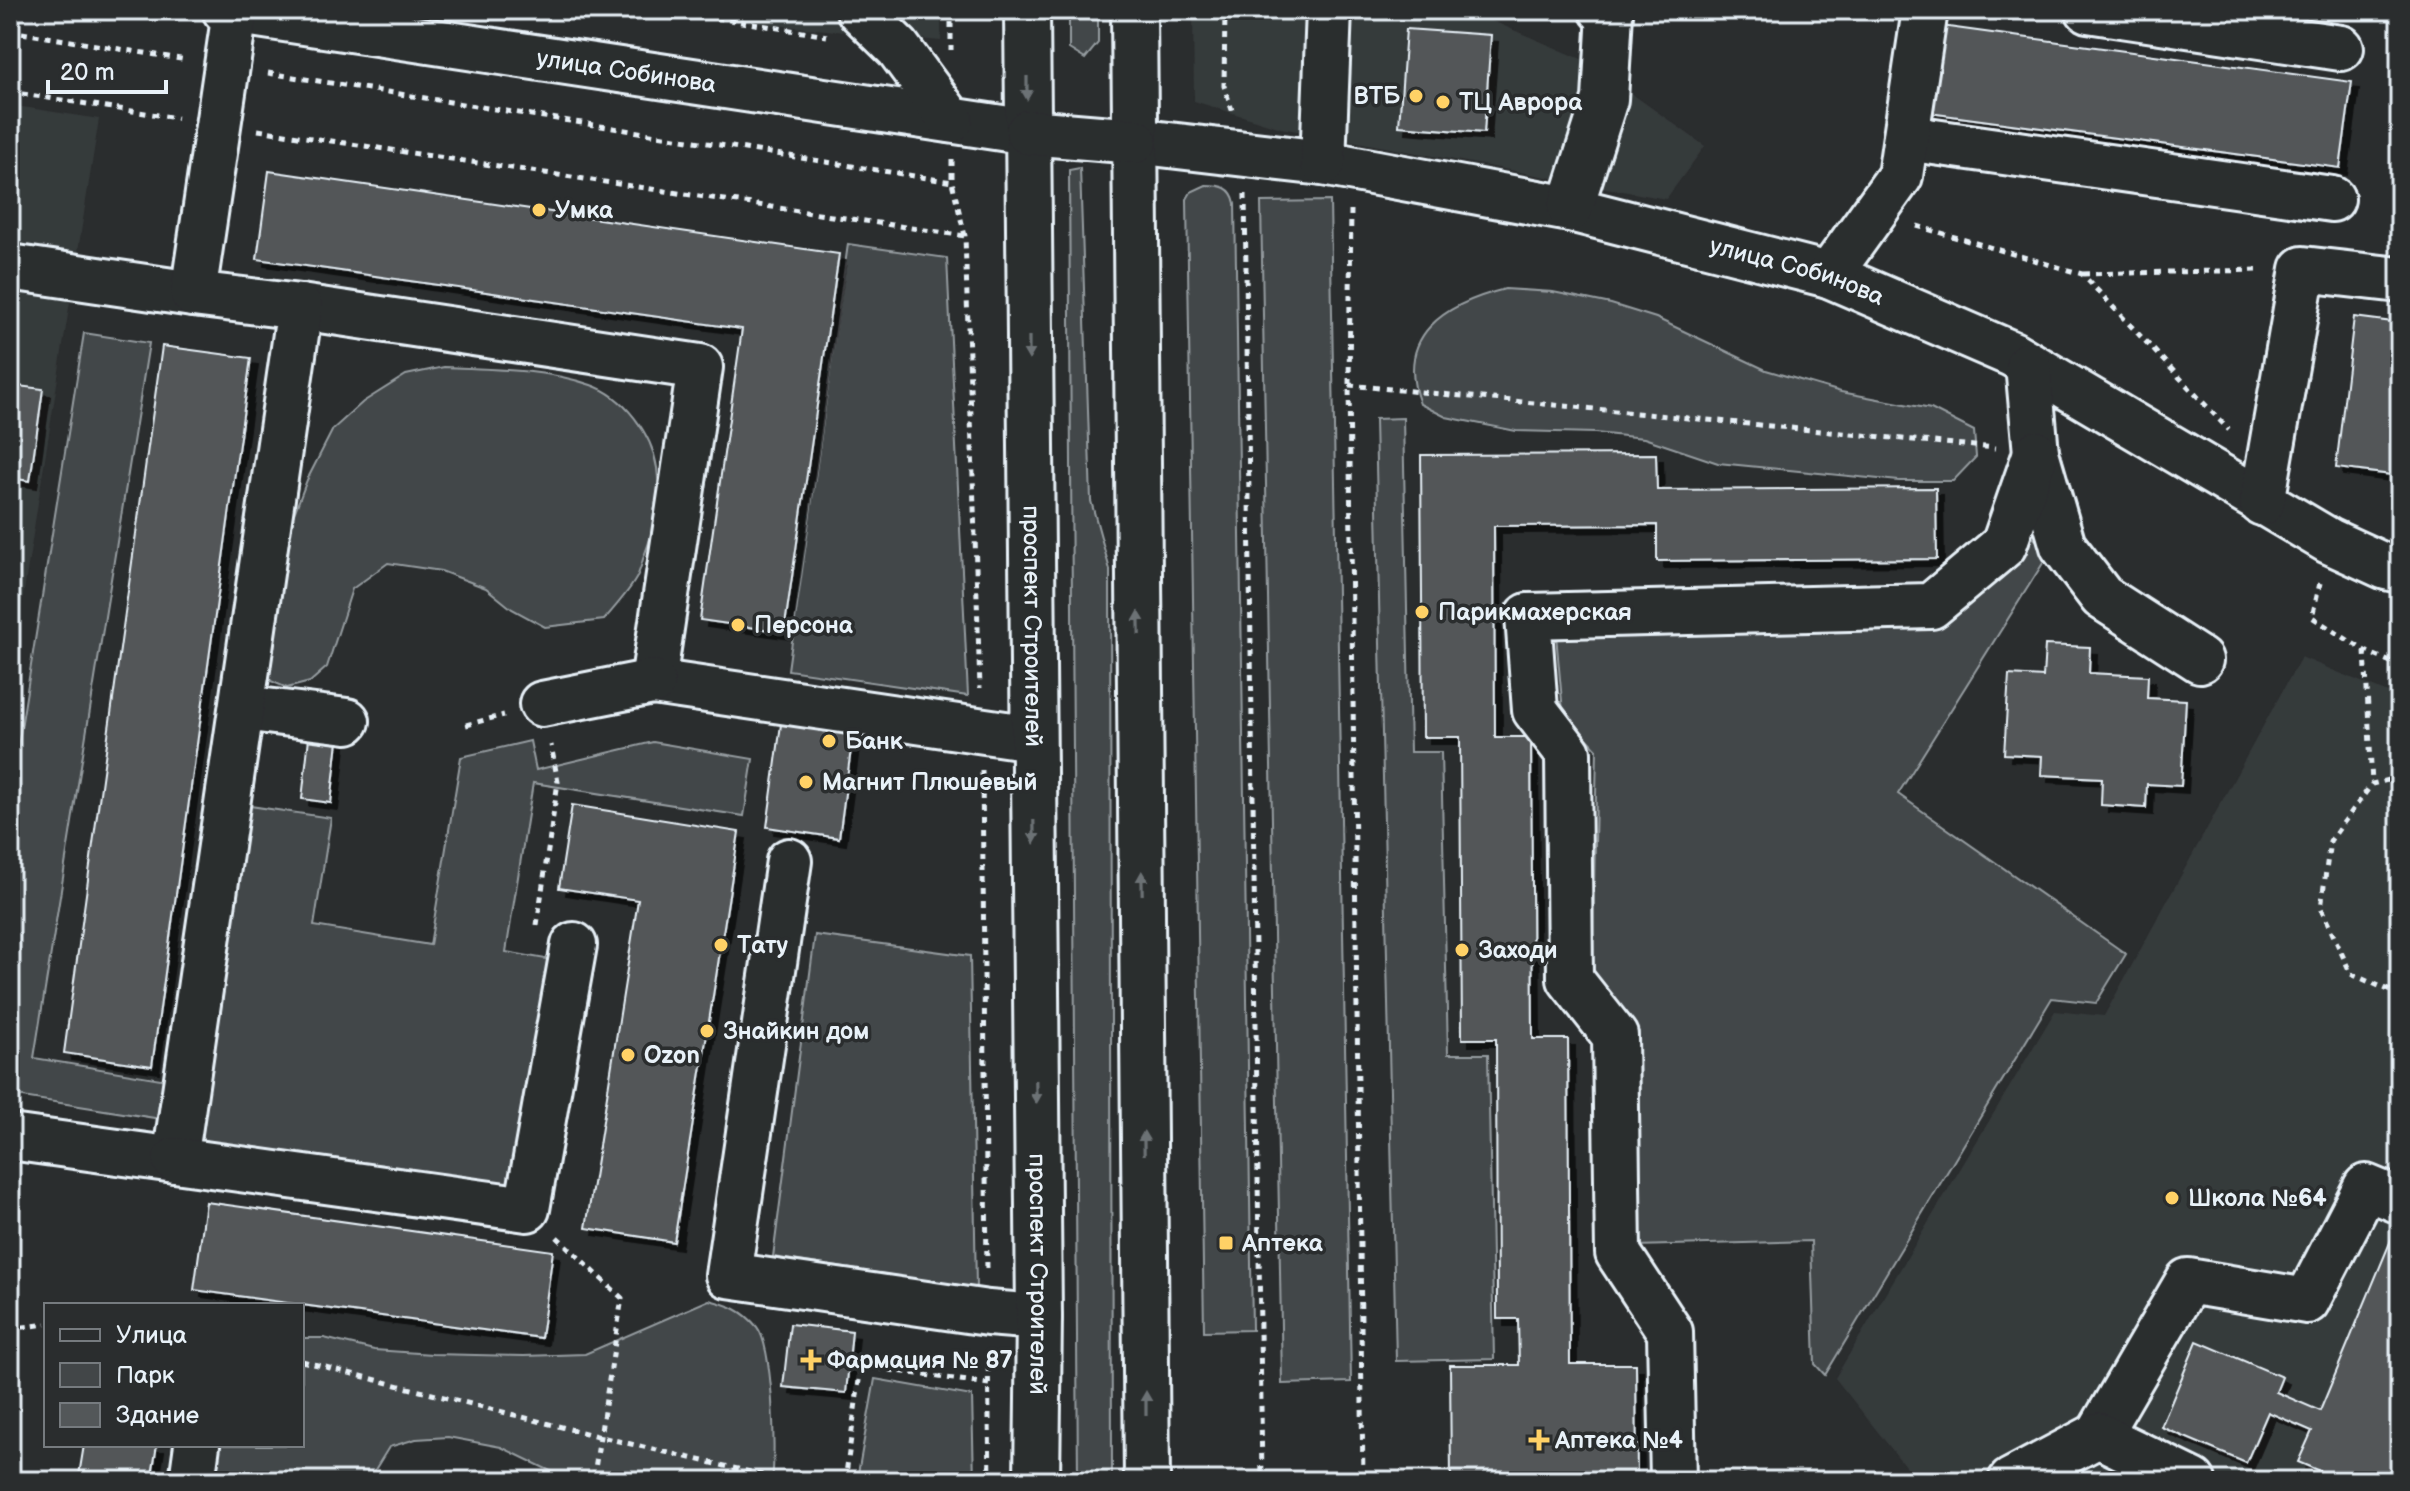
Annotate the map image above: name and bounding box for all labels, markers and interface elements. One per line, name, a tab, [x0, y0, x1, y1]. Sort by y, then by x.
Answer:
street label: улица Собинова	[535, 43, 718, 99]
scale bar	[48, 44, 166, 94]
text: 20 m	[60, 58, 115, 87]
one-way arrow	[1021, 76, 1034, 101]
place label: ВТБ	[1353, 82, 1401, 111]
marker: ВТБ	[1407, 87, 1425, 105]
place label: ТЦ Аврора	[1459, 88, 1583, 117]
marker: ТЦ Аврора	[1434, 93, 1452, 111]
place label: Умка	[555, 196, 614, 225]
marker: Умка	[530, 201, 548, 219]
street label: улица Собинова	[1707, 231, 1889, 312]
one-way arrow	[1023, 336, 1036, 361]
street label: проспект Строителей	[1017, 505, 1048, 747]
place label: Парикмахерская	[1438, 598, 1632, 627]
marker: Парикмахерская	[1413, 603, 1431, 621]
one-way arrow	[1133, 610, 1146, 635]
place label: Персона	[754, 611, 854, 640]
marker: Персона	[729, 616, 747, 634]
place label: Банк	[845, 727, 904, 756]
marker: Банк	[820, 732, 838, 750]
place label: Магнит Плюшевый	[822, 768, 1037, 797]
marker: Магнит Плюшевый	[797, 773, 815, 791]
one-way arrow	[1027, 820, 1040, 845]
one-way arrow	[1136, 870, 1148, 895]
place label: Тату	[737, 931, 789, 960]
marker: Тату	[712, 936, 730, 954]
place label: Заходи	[1478, 936, 1558, 965]
marker: Заходи	[1453, 941, 1471, 959]
place label: Знайкин дом	[723, 1017, 869, 1046]
marker: Знайкин дом	[698, 1022, 716, 1040]
place label: Ozon	[644, 1041, 700, 1070]
marker: Ozon	[619, 1046, 637, 1064]
one-way arrow	[1030, 1080, 1043, 1105]
one-way arrow	[1138, 1130, 1150, 1155]
street label: проспект Строителей	[1023, 1153, 1054, 1395]
place label: Школа №64	[2188, 1184, 2327, 1213]
marker: Школа №64	[2163, 1189, 2181, 1207]
place label: Аптека	[1241, 1229, 1324, 1258]
marker: Аптека	[1217, 1234, 1235, 1252]
legend	[44, 1303, 304, 1447]
text: Улица	[116, 1321, 187, 1350]
place label: Фармация № 87	[827, 1346, 1013, 1375]
marker: Фармация № 87	[802, 1351, 820, 1369]
text: Парк	[116, 1361, 175, 1390]
one-way arrow	[1140, 1390, 1152, 1415]
text: Здание	[116, 1401, 199, 1430]
place label: Аптека №4	[1554, 1426, 1683, 1455]
marker: Аптека №4	[1530, 1431, 1548, 1449]

